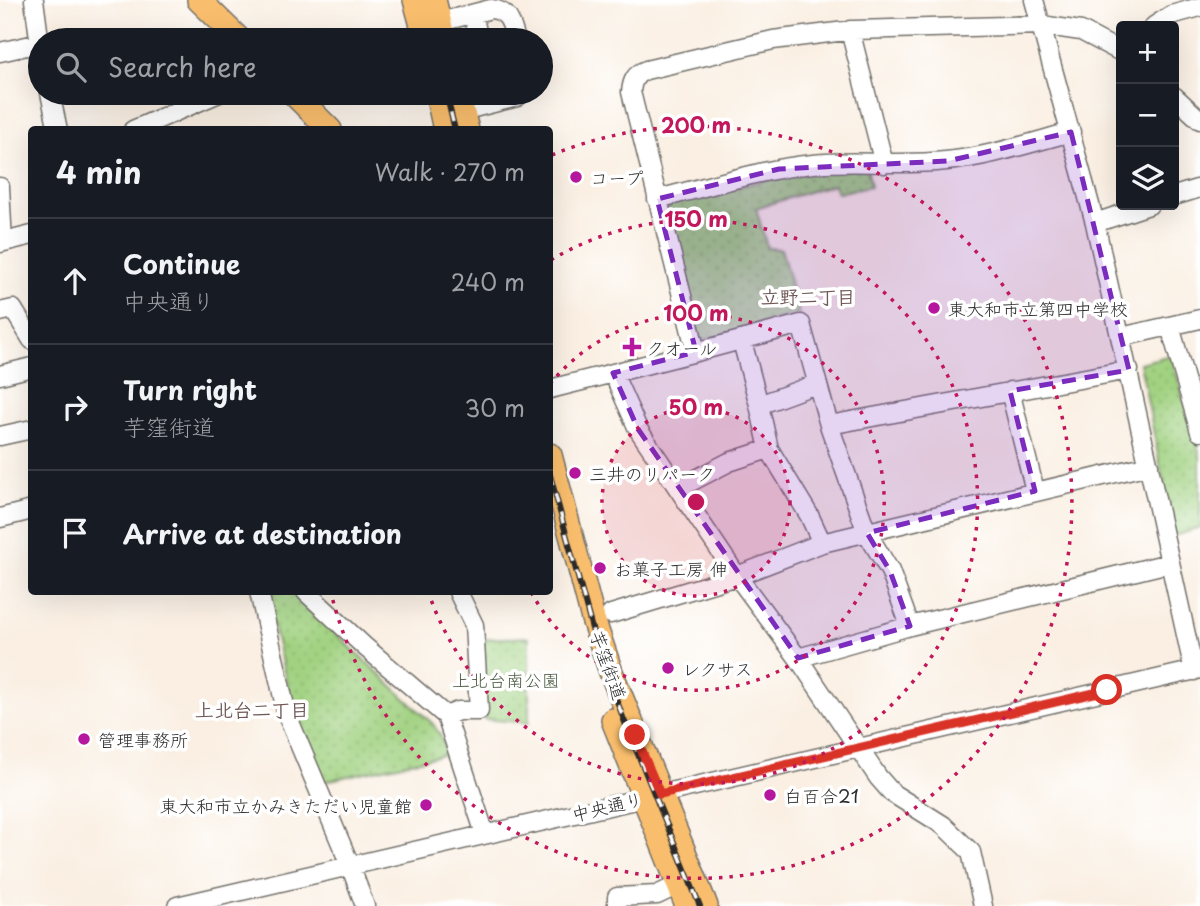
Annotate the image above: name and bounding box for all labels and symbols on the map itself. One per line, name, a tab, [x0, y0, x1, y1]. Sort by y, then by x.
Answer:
text: 200 m	[661, 108, 731, 140]
place label: コープ	[590, 164, 643, 191]
marker: コープ	[568, 169, 584, 185]
text: 150 m	[664, 202, 728, 234]
district label: 立野二丁目	[760, 282, 856, 310]
place label: 東大和市立第四中学校	[948, 295, 1128, 322]
text: 100 m	[663, 296, 729, 328]
marker: 東大和市立第四中学校	[926, 300, 942, 316]
place label: クオール	[646, 334, 717, 361]
marker: クオール	[624, 339, 640, 355]
text: 50 m	[669, 390, 723, 422]
place label: 三井のリパーク	[589, 460, 715, 487]
marker: 三井のリパーク	[567, 465, 583, 481]
centre of rings	[684, 490, 708, 514]
place label: お菓子工房 伸	[614, 555, 728, 582]
marker: お菓子工房 伸	[592, 560, 608, 576]
street label: 芋窪街道	[584, 627, 634, 703]
place label: レクサス	[682, 655, 753, 682]
marker: レクサス	[660, 660, 676, 676]
park label: 上北台南公園	[452, 666, 560, 693]
route start	[1091, 674, 1122, 705]
district label: 上北台二丁目	[195, 695, 309, 723]
route end	[619, 719, 650, 750]
place label: 管理事務所	[98, 726, 188, 753]
marker: 管理事務所	[76, 731, 92, 747]
place label: 白百合21	[784, 782, 859, 809]
street label: 中央通り	[569, 785, 645, 827]
marker: 白百合21	[762, 787, 778, 803]
place label: 東大和市立かみきただい児童館	[160, 792, 412, 819]
marker: 東大和市立かみきただい児童館	[418, 797, 434, 813]

